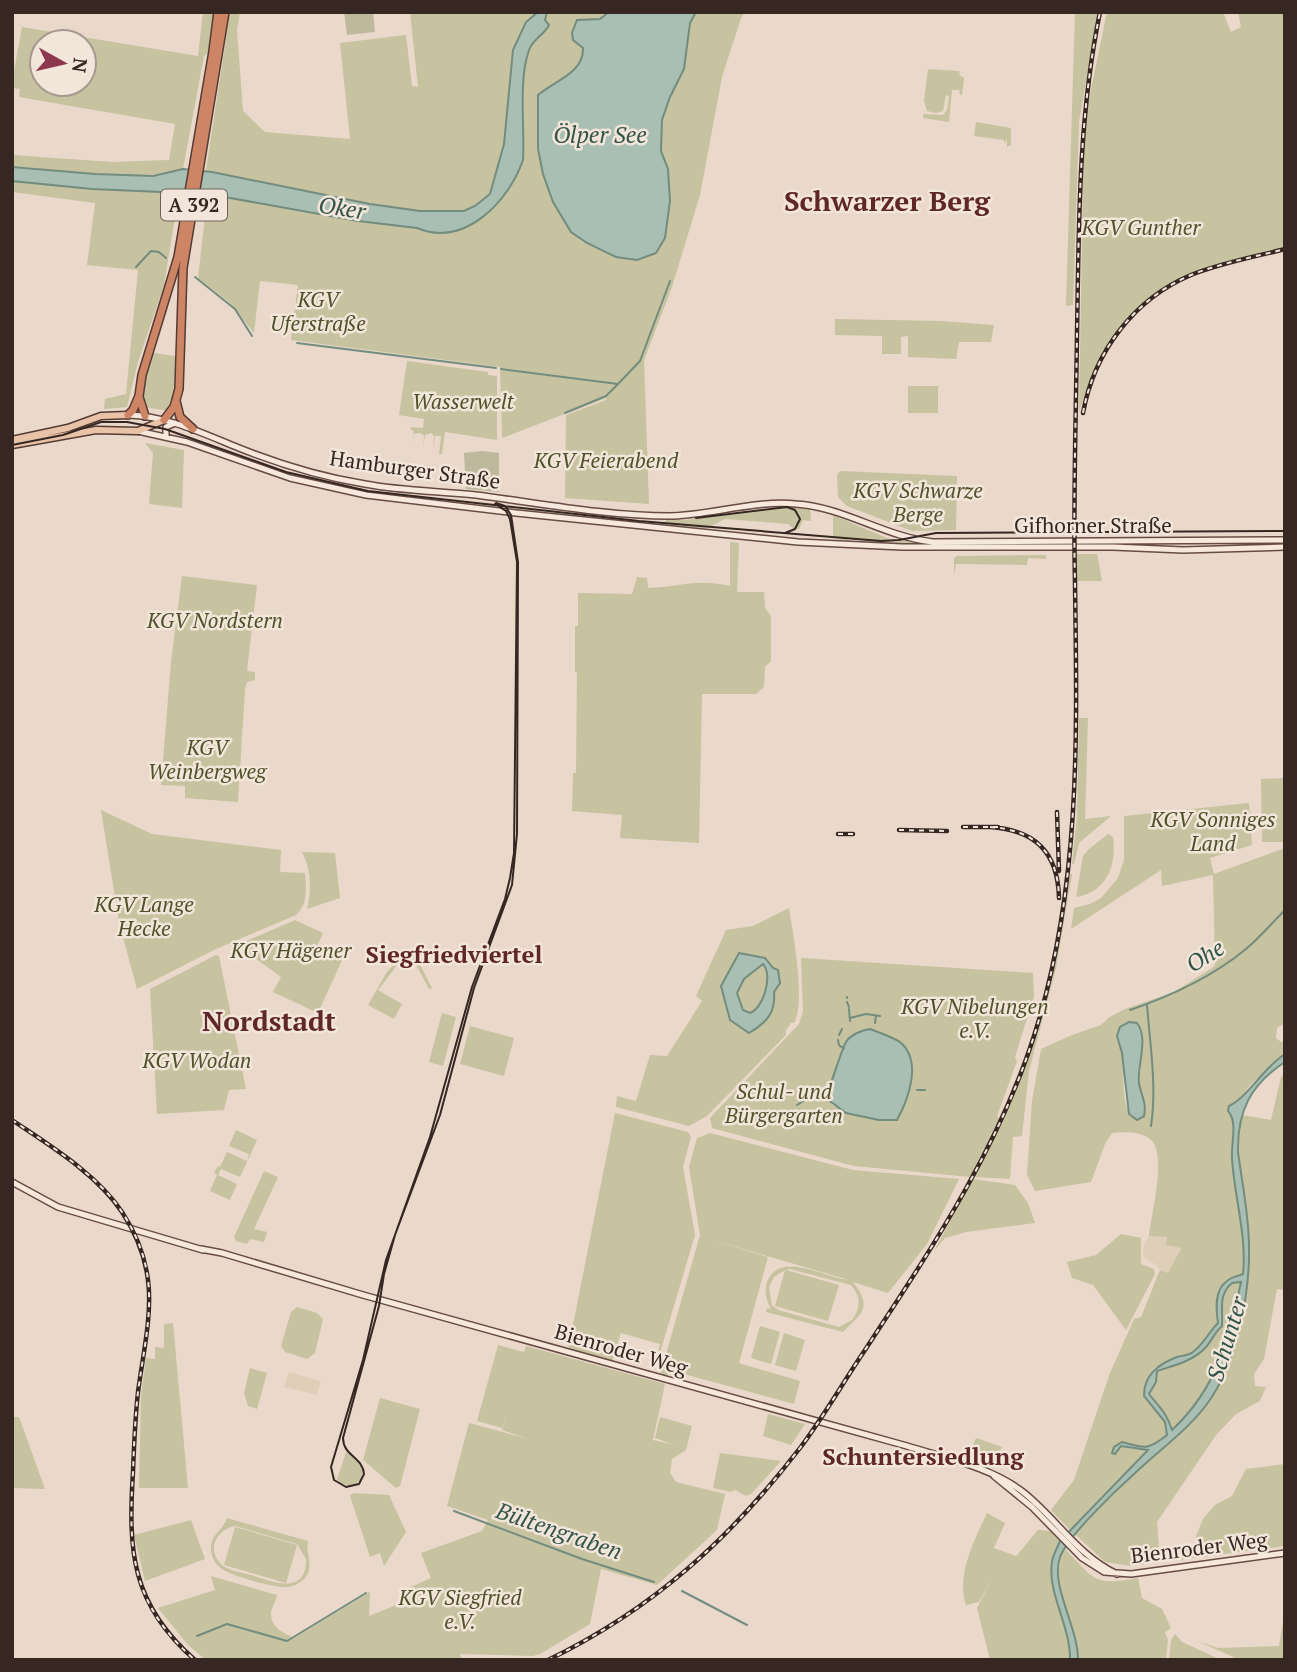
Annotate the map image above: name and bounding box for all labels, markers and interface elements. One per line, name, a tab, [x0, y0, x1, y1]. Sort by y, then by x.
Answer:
north arrow	[28, 28, 98, 98]
text: N	[67, 57, 94, 75]
water label: Ölper See	[553, 119, 647, 150]
district label: Schwarzer Berg	[784, 182, 991, 219]
water label: Oker	[317, 189, 369, 227]
road number: A 392	[161, 190, 227, 220]
park label: KGV Gunther	[1081, 213, 1201, 241]
park label: KGV Uferstraße	[270, 285, 366, 337]
park label: Wasserwelt	[412, 387, 515, 415]
street label: Hamburger Straße	[328, 443, 502, 495]
park label: KGV Feierabend	[533, 446, 679, 474]
park label: KGV Schwarze Berge	[852, 476, 983, 528]
street label: Gifhorner Straße	[1014, 511, 1172, 539]
park label: KGV Nordstern	[146, 606, 283, 634]
park label: KGV Weinbergweg	[148, 733, 268, 785]
park label: KGV Sonniges Land	[1150, 805, 1276, 857]
park label: KGV Lange Hecke	[93, 890, 194, 942]
water label: Ohe	[1180, 932, 1230, 979]
park label: KGV Hägener	[230, 936, 352, 964]
district label: Siegfriedviertel	[366, 938, 542, 970]
park label: KGV Nibelungen e.V.	[900, 992, 1049, 1044]
district label: Nordstadt	[202, 1002, 336, 1039]
park label: KGV Wodan	[142, 1046, 251, 1074]
park label: Schul- und Bürgergarten	[724, 1077, 843, 1129]
water label: Schunter	[1199, 1292, 1254, 1385]
street label: Bienroder Weg	[551, 1317, 692, 1382]
district label: Schuntersiedlung	[822, 1440, 1024, 1472]
water label: Bültengraben	[491, 1494, 626, 1567]
street label: Bienroder Weg	[1129, 1525, 1270, 1569]
park label: KGV Siegfried e.V.	[397, 1583, 522, 1635]

